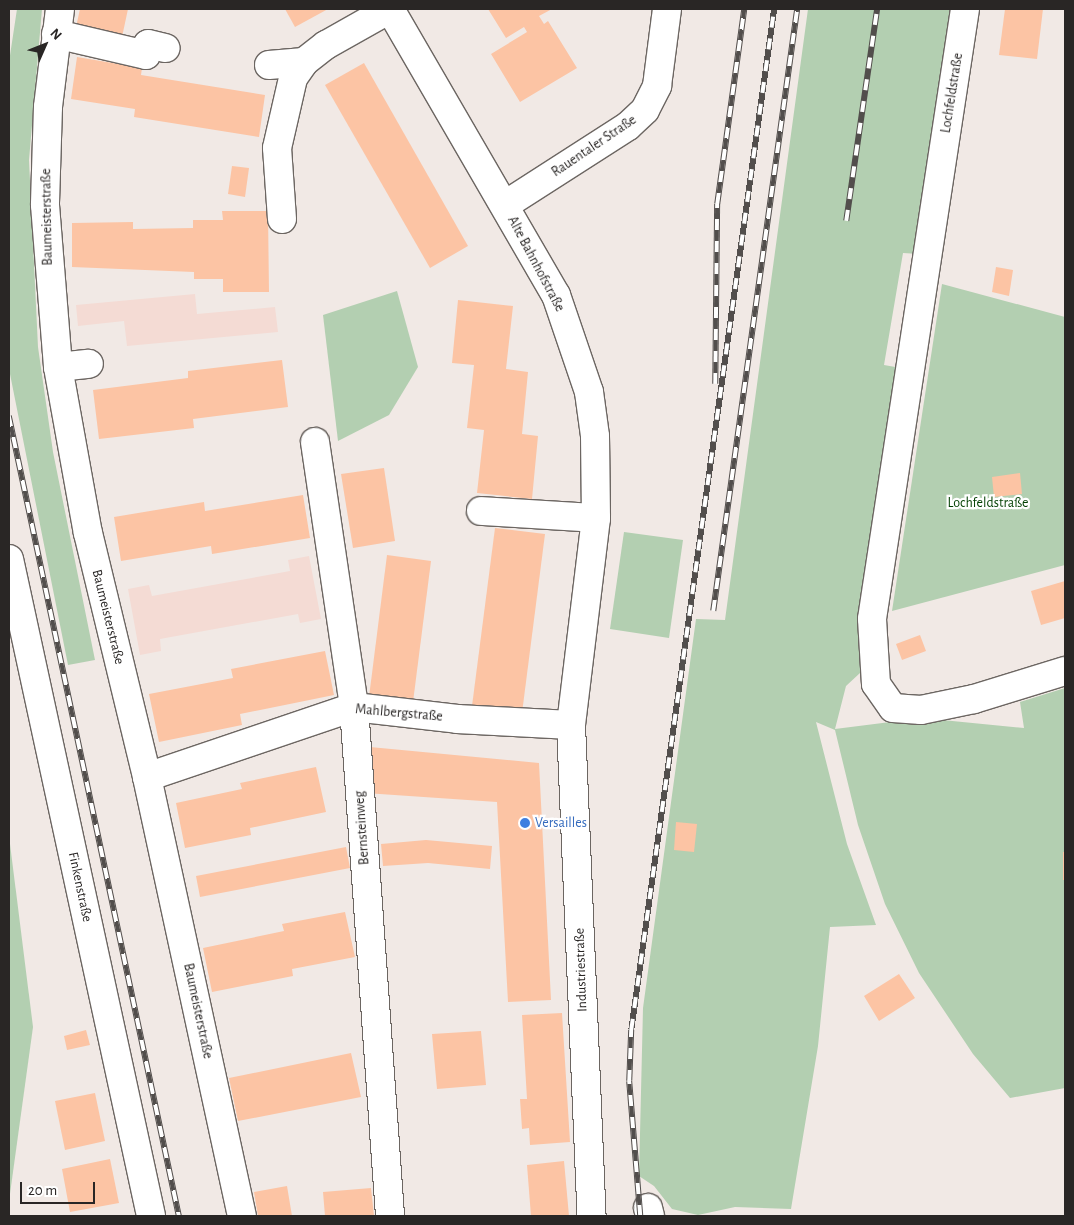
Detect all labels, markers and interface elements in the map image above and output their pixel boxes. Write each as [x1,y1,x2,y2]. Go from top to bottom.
north arrow [20,20,70,70]
text: N [47,26,64,43]
street label: Lochfeldstraße [937,52,967,134]
street label: Rauentaler Straße [548,111,640,181]
street label: Baumeisterstraße [38,168,56,266]
street label: Alte Bahnhofstraße [504,213,568,315]
park label: Lochfeldstraße [948,495,1028,511]
street label: Baumeisterstraße [88,568,128,666]
street label: Mahlbergstraße [355,701,443,725]
street label: Bernsteinweg [351,790,373,866]
place label: Versailles [535,815,587,831]
marker: Versailles [519,817,531,829]
street label: Finkenstraße [64,850,96,924]
street label: Industriestraße [571,928,591,1012]
street label: Baumeisterstraße [180,962,216,1060]
scale bar [22,1172,98,1204]
text: 20 m [28,1183,57,1198]

